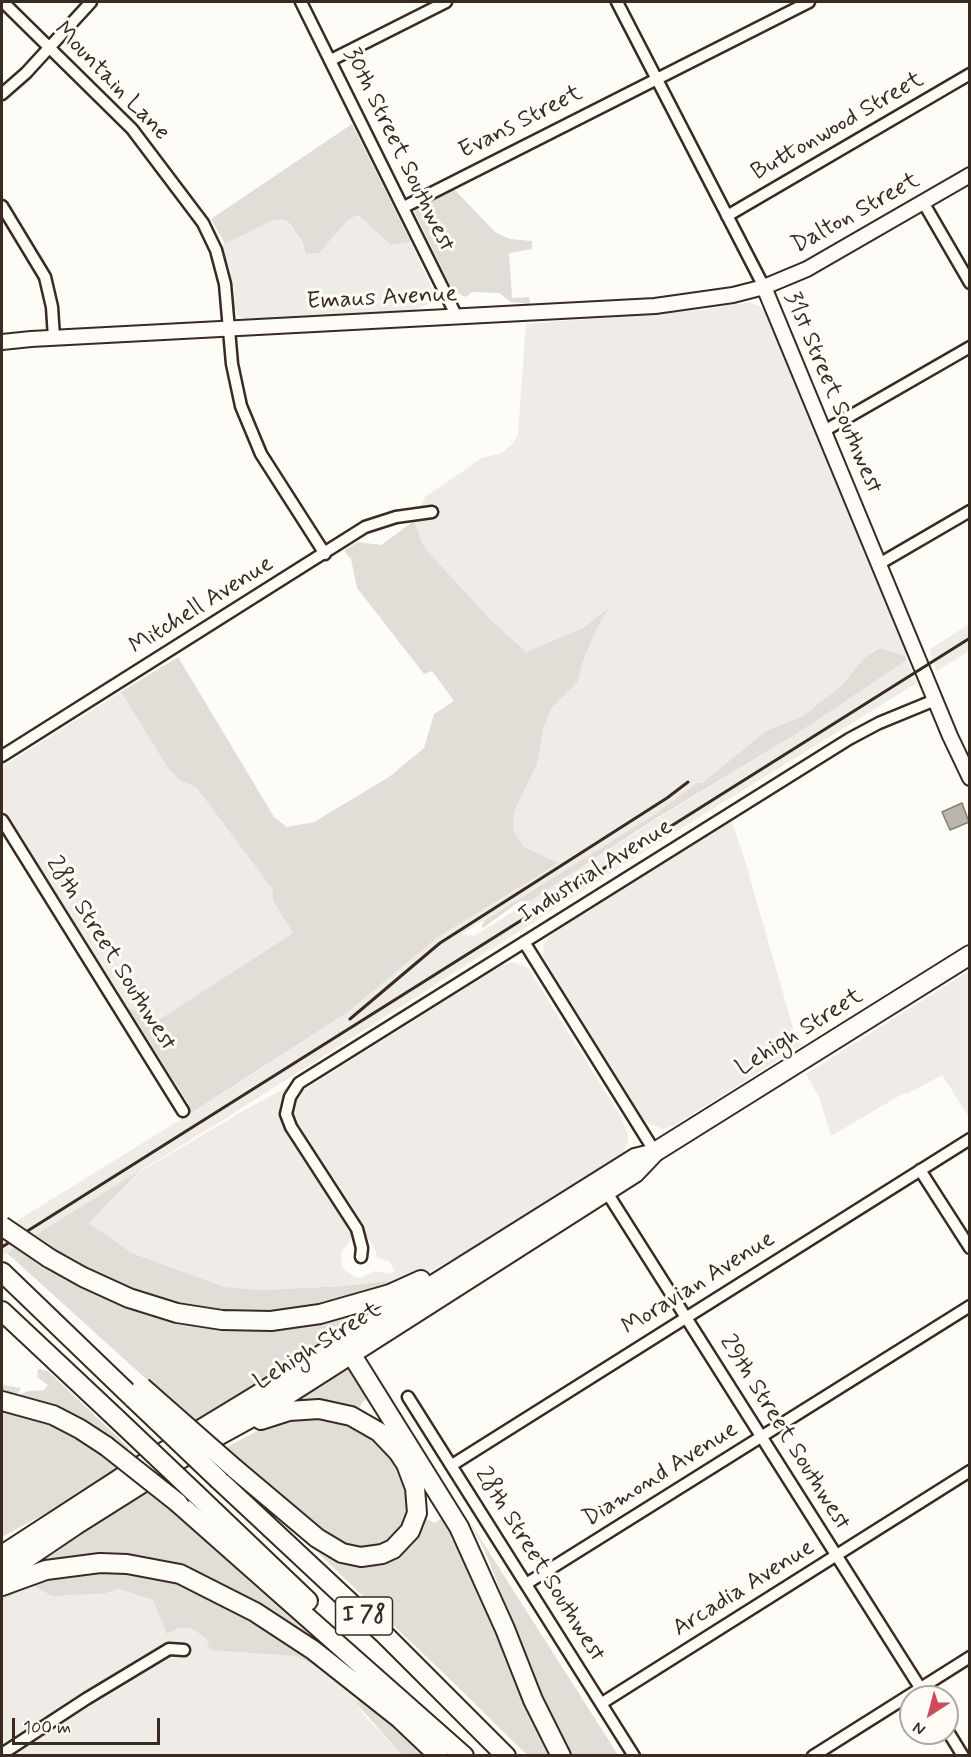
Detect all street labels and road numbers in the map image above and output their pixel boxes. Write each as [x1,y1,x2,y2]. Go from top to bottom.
street label: Mountain Lane [47,17,175,147]
street label: 30th Street Southwest [336,43,460,257]
street label: Buttonwood Street [747,66,929,188]
street label: Evans Street [454,80,588,166]
street label: Dalton Street [787,167,925,261]
street label: Emaus Avenue [306,281,458,317]
street label: 31st Street Southwest [776,288,888,498]
street label: Mitchell Avenue [125,550,279,662]
street label: Industrial Avenue [514,813,678,931]
street label: 28th Street Southwest [38,851,182,1057]
street label: Lehigh Street [731,983,869,1083]
street label: Moravian Avenue [617,1225,781,1343]
street label: Lehigh Street [249,1297,387,1397]
street label: 29th Street Southwest [712,1330,856,1536]
street label: Diamond Avenue [578,1416,744,1534]
street label: 28th Street Southwest [467,1462,611,1668]
street label: Arcadia Avenue [668,1534,820,1644]
road number: I 78 [336,1597,392,1635]

